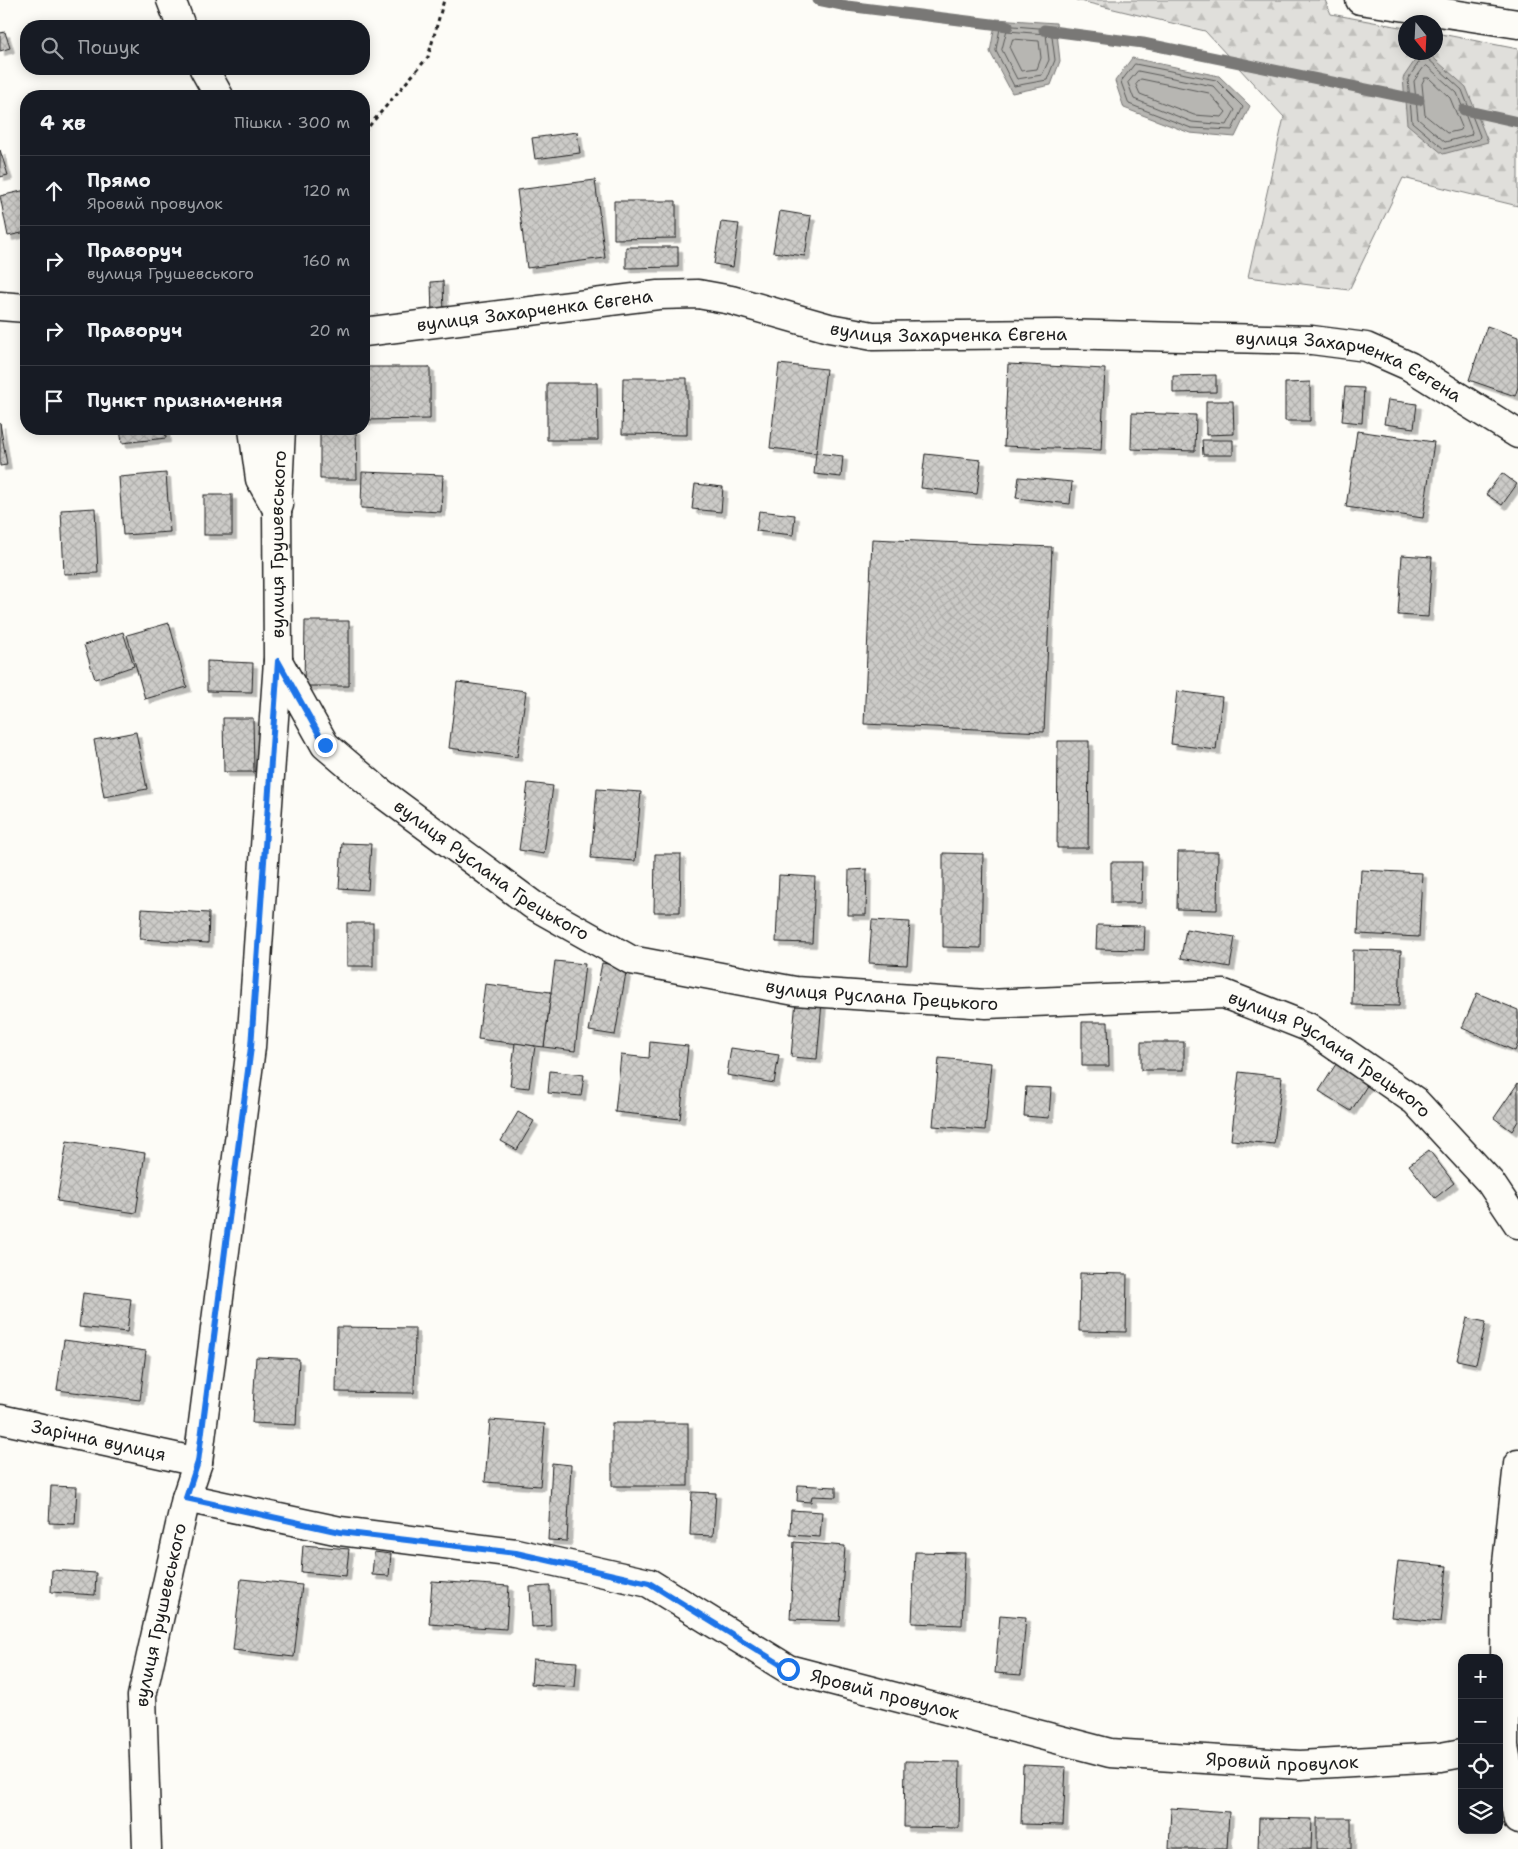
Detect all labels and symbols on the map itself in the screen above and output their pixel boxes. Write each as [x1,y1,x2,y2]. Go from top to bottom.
north arrow [1398,15,1443,60]
street label: вулиця Захарченка Євгена [415,284,654,337]
street label: вулиця Захарченка Євгена [828,316,1068,348]
street label: вулиця Захарченка Євгена [1235,326,1466,408]
street label: вулиця Грушевського [265,450,292,638]
route end [314,734,337,757]
street label: вулиця Руслана Грецького [389,794,594,946]
street label: вулиця Руслана Грецького [764,974,999,1016]
street label: вулиця Руслана Грецького [1225,985,1436,1123]
street label: Зарічна вулиця [29,1414,168,1467]
street label: вулиця Грушевського [130,1521,192,1707]
route start [777,1658,800,1681]
street label: Яровий провулок [808,1663,963,1725]
street label: Яровий провулок [1205,1747,1360,1777]

